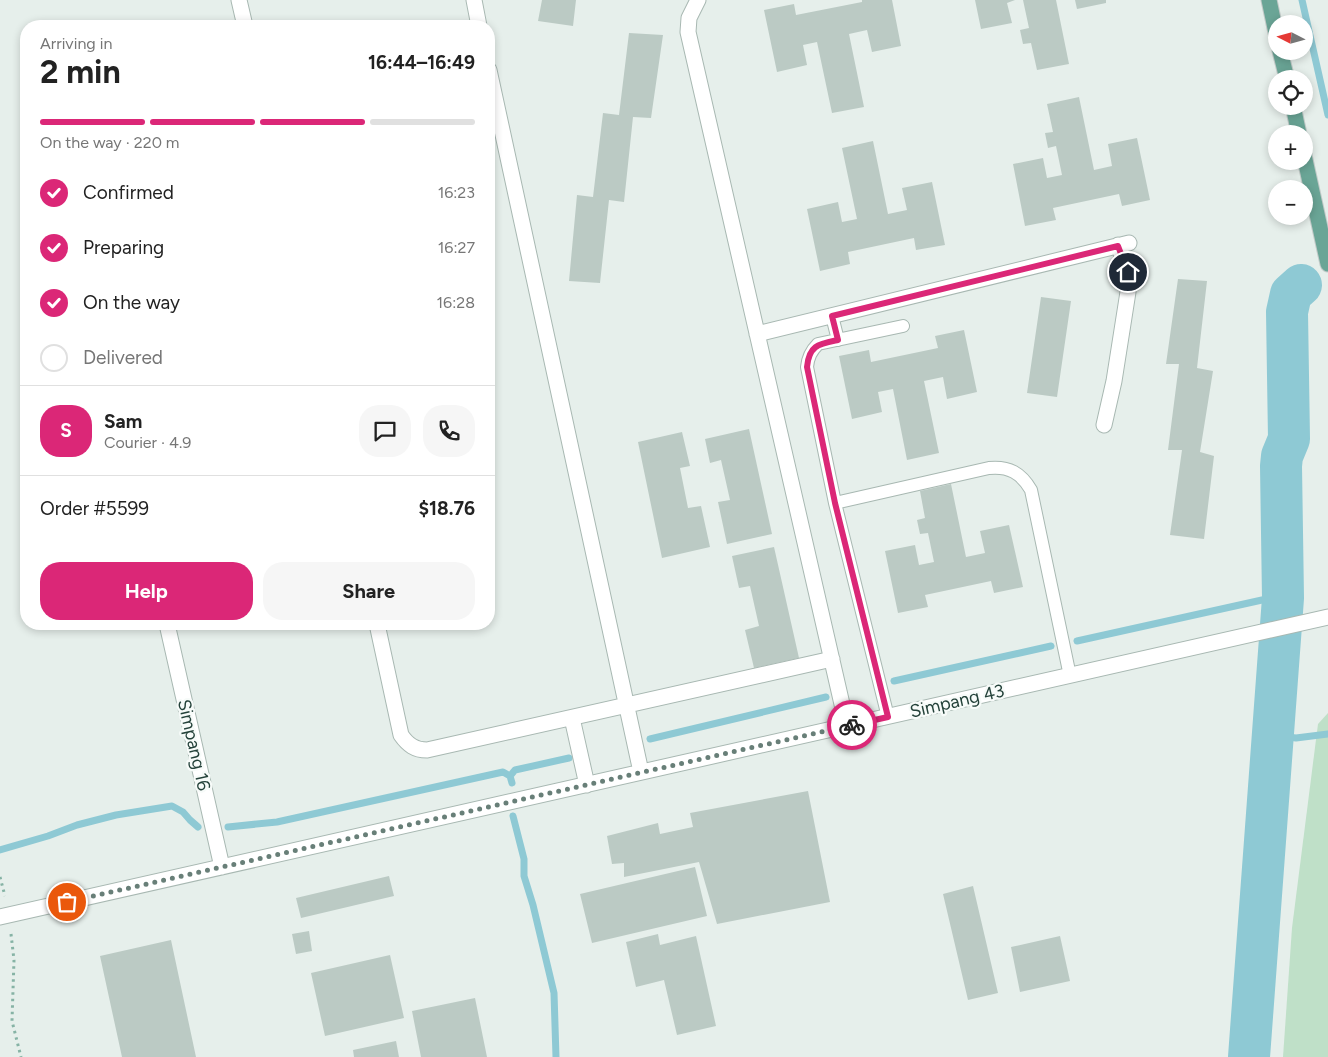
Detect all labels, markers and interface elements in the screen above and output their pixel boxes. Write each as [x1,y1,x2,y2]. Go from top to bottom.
north arrow [1268,15,1312,60]
map controls [1268,15,1313,225]
text: Arriving in [40,34,112,53]
text: 16:44–16:49 [368,51,475,74]
text: 2 min [40,53,121,91]
button: locate [1268,70,1313,115]
button: + [1268,125,1313,170]
text: On the way · 220 m [40,133,179,152]
icon: check [40,179,68,207]
button: − [1268,180,1313,225]
text: Confirmed [83,181,174,204]
text: 16:23 [438,183,475,202]
icon: check [40,234,68,262]
text: Preparing [83,236,164,259]
text: 16:27 [438,238,475,257]
pin [1107,251,1149,293]
icon: home [1114,258,1142,286]
icon: check [40,289,68,317]
text: On the way [83,291,180,314]
text: 16:28 [437,293,475,312]
text: Delivered [83,346,163,369]
button: chat [359,405,411,457]
button: phone [423,405,475,457]
text: Sam [104,410,142,433]
text: S [60,419,72,442]
text: Courier · 4.9 [104,433,191,452]
text: Order #5599 [40,497,149,520]
text: $18.76 [419,497,475,520]
button: Help [40,562,253,620]
button: Share [263,562,475,620]
street label: Simpang 43 [908,679,1006,723]
street label: Simpang 16 [173,697,215,793]
courier [827,700,877,750]
icon: bike [838,711,866,739]
pin [46,881,88,923]
icon: bag [53,888,81,916]

